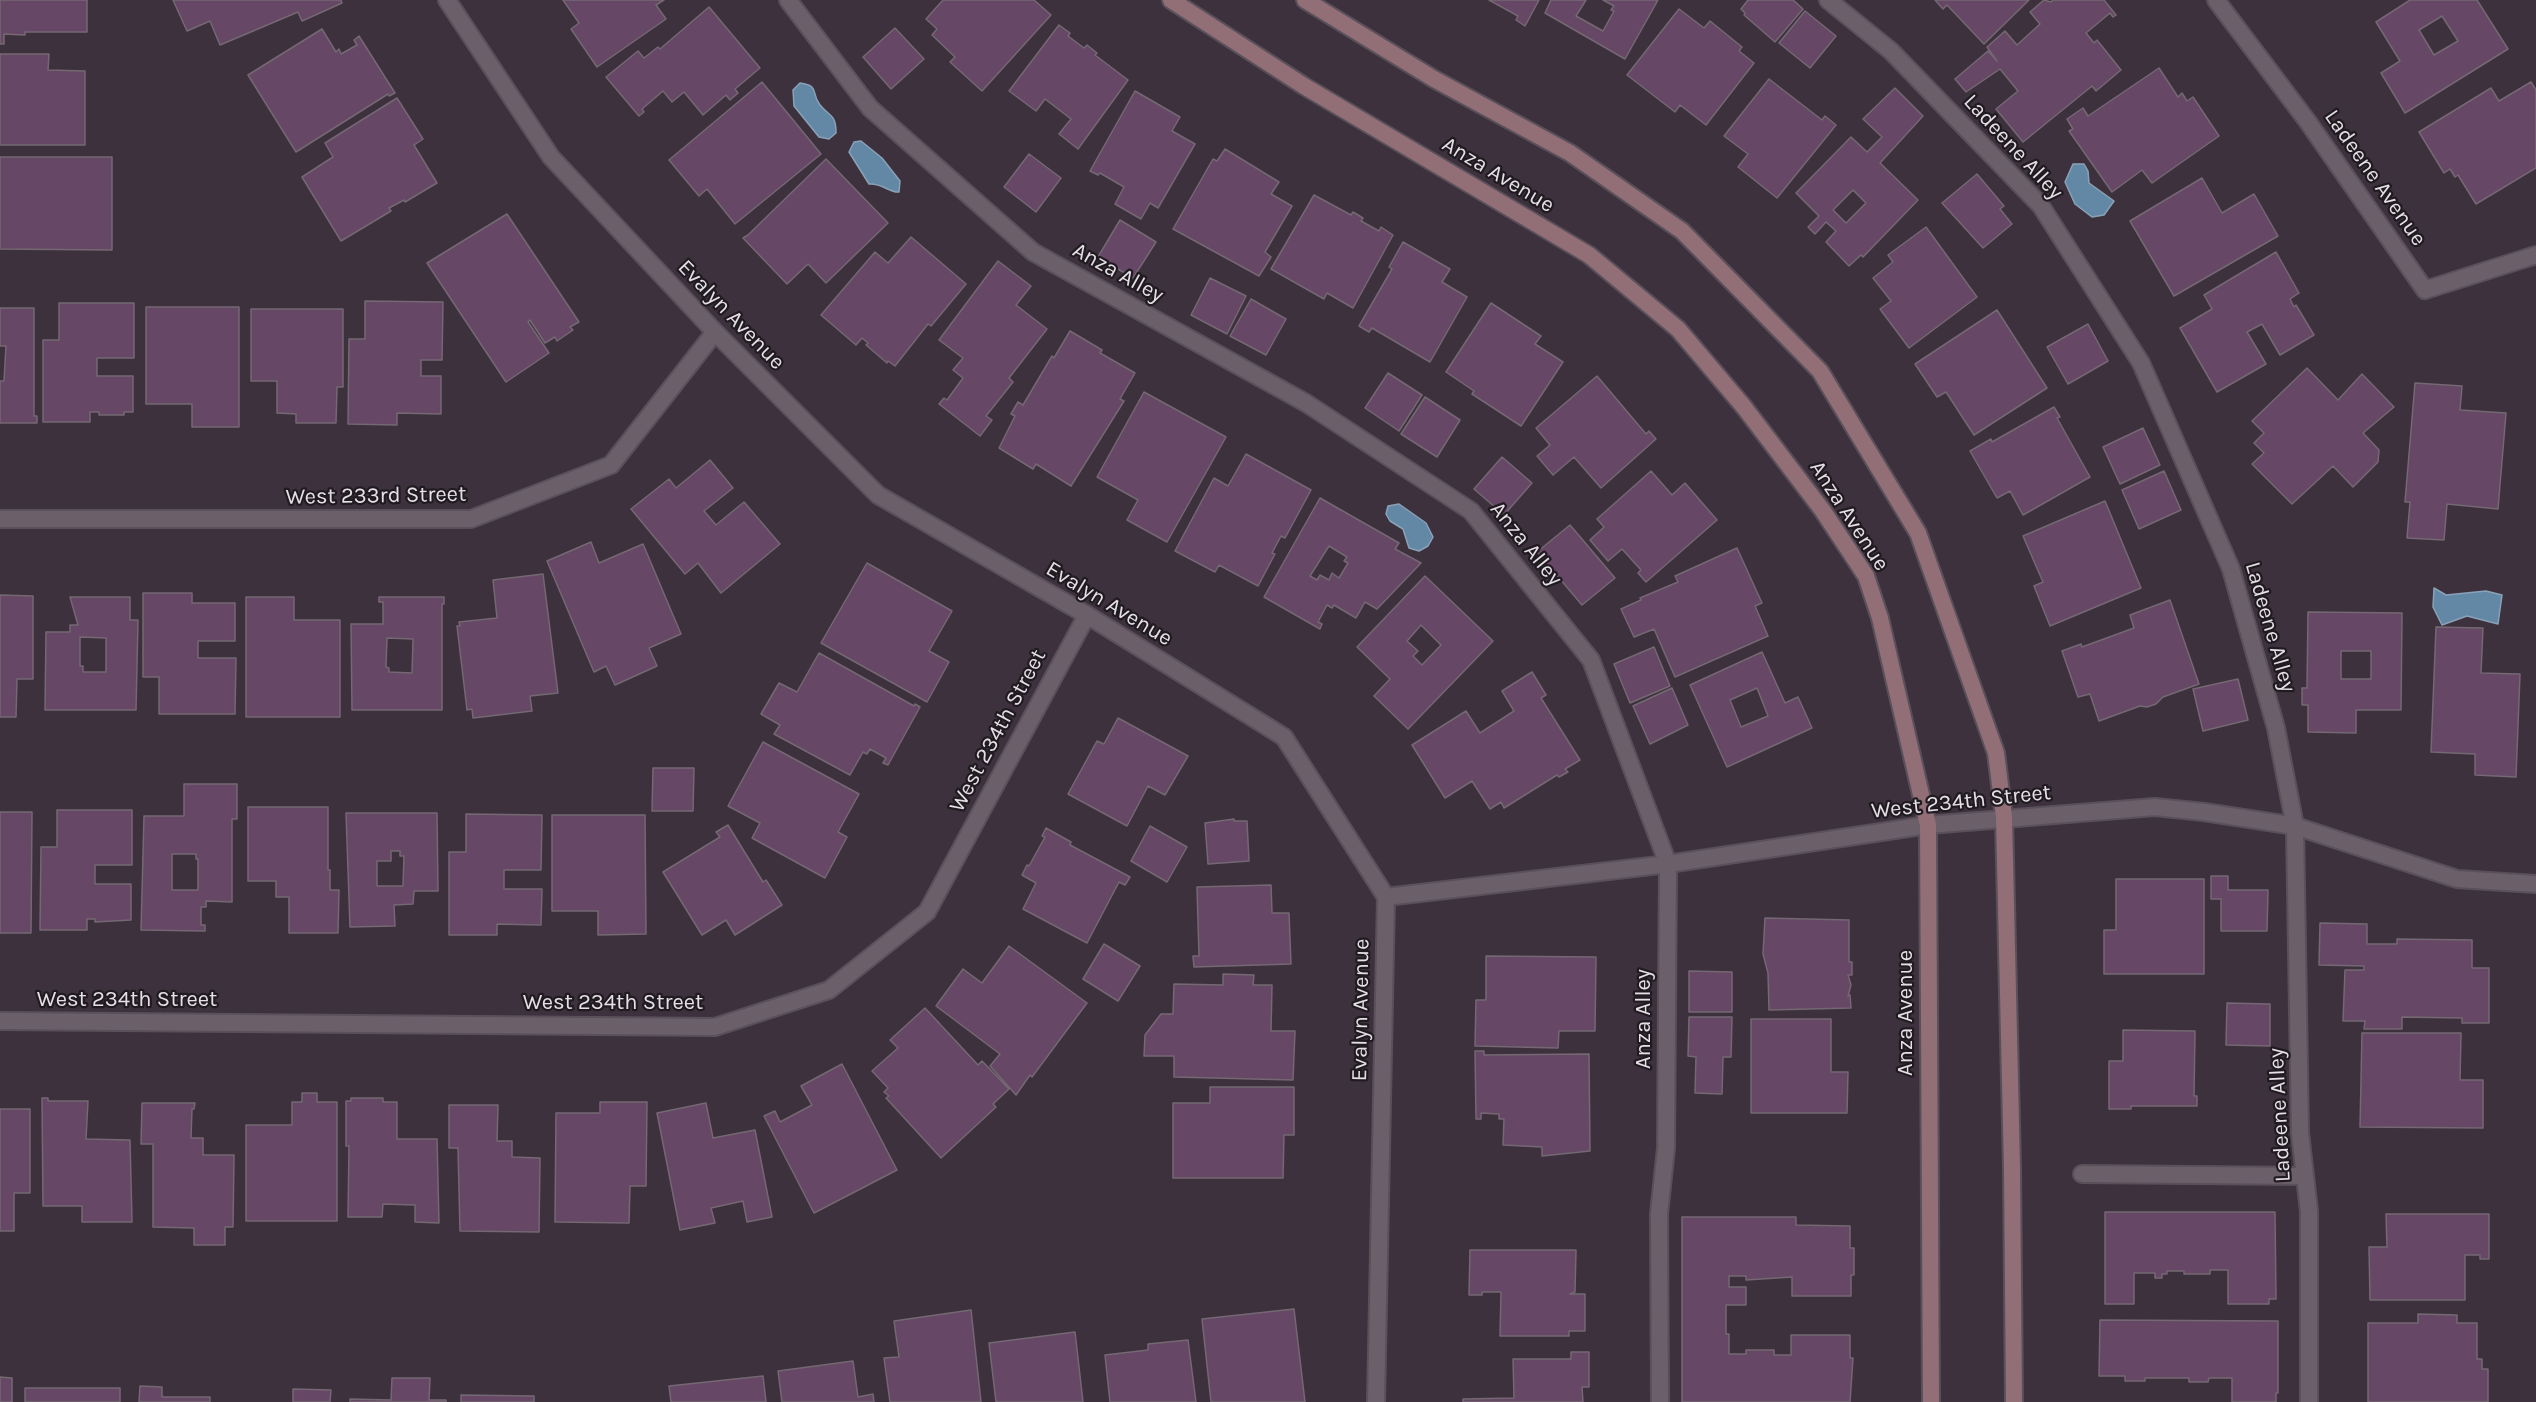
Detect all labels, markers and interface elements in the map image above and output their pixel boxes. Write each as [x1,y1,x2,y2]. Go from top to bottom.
street label: Ladeene Alley [1958,89,2068,205]
street label: Ladeene Avenue [2318,105,2432,251]
street label: Anza Avenue [1437,131,1559,219]
street label: Anza Alley [1068,237,1168,309]
street label: Evalyn Avenue [672,254,790,376]
street label: Anza Avenue [1804,456,1894,576]
street label: West 233rd Street [285,481,467,511]
street label: Anza Alley [1484,497,1568,591]
street label: Evalyn Avenue [1041,556,1177,652]
street label: Ladeene Alley [2239,559,2301,695]
street label: West 234th Street [944,645,1052,817]
street label: West 234th Street [1870,779,2052,825]
street label: Evalyn Avenue [1347,938,1375,1082]
street label: Anza Avenue [1893,950,1919,1076]
street label: Anza Alley [1631,969,1657,1069]
street label: West 234th Street [37,987,217,1013]
street label: West 234th Street [523,990,703,1016]
street label: Ladeene Alley [2263,1047,2297,1183]

